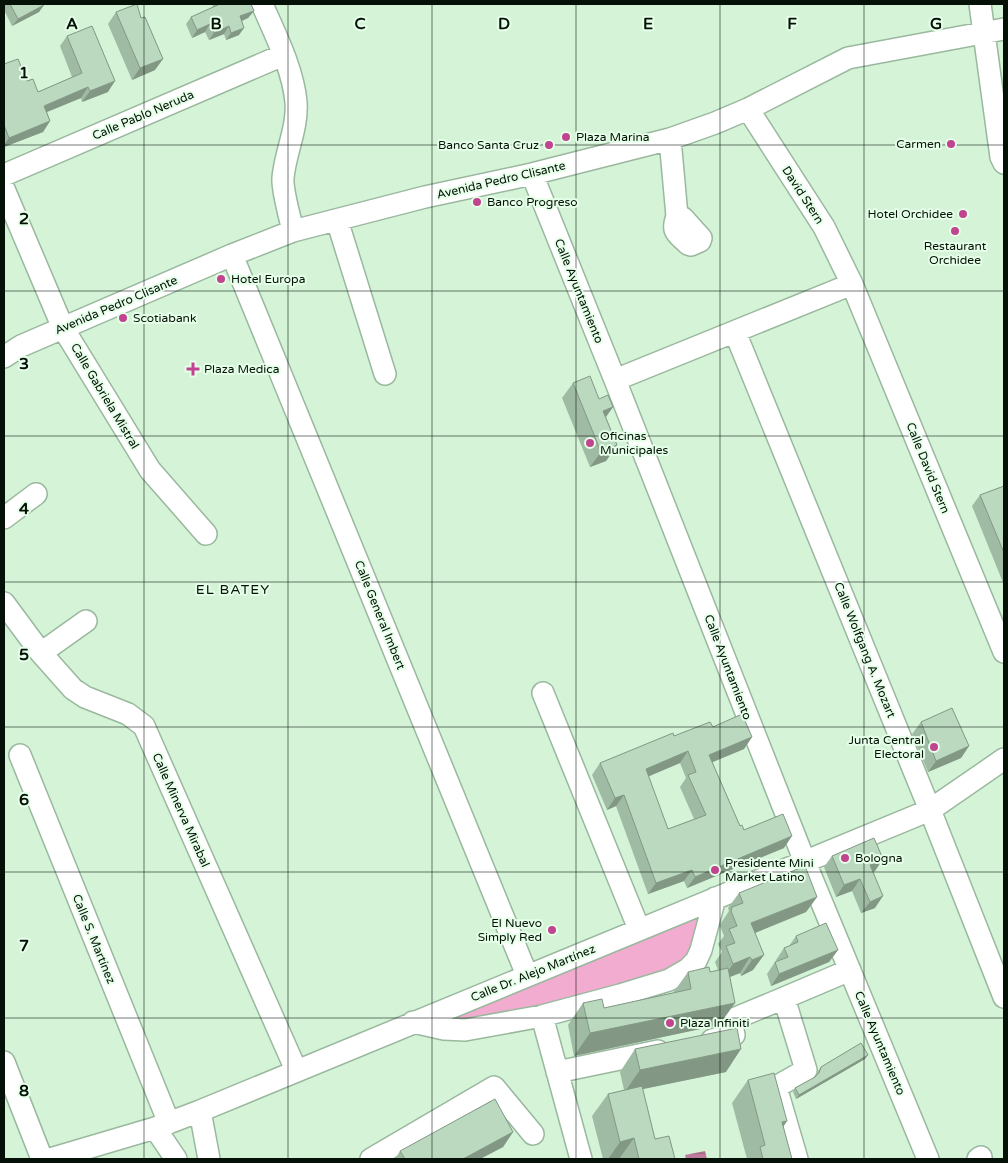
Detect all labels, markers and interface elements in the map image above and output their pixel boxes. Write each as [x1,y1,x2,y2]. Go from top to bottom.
text: A [66,14,78,34]
text: B [210,14,222,34]
text: C [354,14,366,34]
text: D [498,14,510,34]
text: E [643,14,653,34]
text: F [787,14,797,34]
text: G [930,14,942,34]
text: 1 [19,63,29,83]
street label: Calle Pablo Neruda [90,87,196,143]
place label: Plaza Marina [576,130,650,144]
marker: Plaza Marina [560,131,572,143]
place label: Carmen [896,137,941,151]
place label: Banco Santa Cruz [438,138,539,152]
marker: Carmen [945,138,957,150]
marker: Banco Santa Cruz [543,139,555,151]
street label: Avenida Pedro Clisante [435,158,567,202]
street label: David Stern [779,164,827,226]
place label: Banco Progreso [487,195,578,209]
marker: Banco Progreso [471,196,483,208]
place label: Hotel Orchidee [868,207,953,221]
marker: Hotel Orchidee [957,208,969,220]
text: 2 [19,209,29,229]
marker: Restaurant Orchidee [949,225,961,237]
street label: Calle Ayuntamiento [552,237,606,345]
place label: Restaurant Orchidee [924,239,987,267]
place label: Hotel Europa [231,272,305,286]
street label: Avenida Pedro Clisante [53,273,180,337]
marker: Hotel Europa [215,273,227,285]
place label: Scotiabank [133,311,197,325]
marker: Scotiabank [117,312,129,324]
street label: Calle Gabriela Mistral [68,341,142,451]
text: 3 [19,354,29,374]
marker: Plaza Medica [186,362,200,376]
place label: Plaza Medica [204,362,279,376]
street label: Calle David Stern [903,420,953,516]
place label: Oficinas Municipales [600,429,669,457]
marker: Oficinas Municipales [584,437,596,449]
text: 4 [19,499,29,519]
street label: Calle General Imbert [352,558,408,672]
street label: Calle Wolfgang A. Mozart [831,580,899,720]
district label: EL BATEY [196,581,270,598]
street label: Calle Ayuntamiento [701,612,755,722]
text: 5 [19,645,29,665]
place label: Junta Central Electoral [848,733,924,761]
marker: Junta Central Electoral [928,741,940,753]
street label: Calle Minerva Mirabal [150,751,212,869]
text: 6 [19,790,29,810]
place label: Bologna [855,851,902,865]
marker: Bologna [839,852,851,864]
place label: Presidente Mini Market Latino [725,856,814,884]
marker: Presidente Mini Market Latino [709,864,721,876]
street label: Calle S. Martínez [70,892,118,986]
place label: El Nuevo Simply Red [478,916,542,944]
marker: El Nuevo Simply Red [546,924,558,936]
text: 7 [19,936,29,956]
street label: Calle Dr. Alejo Martínez [469,942,597,1004]
street label: Calle Ayuntamiento [852,989,908,1097]
place label: Plaza Infiniti [680,1016,750,1030]
marker: Plaza Infiniti [664,1017,676,1029]
text: 8 [19,1081,29,1101]

